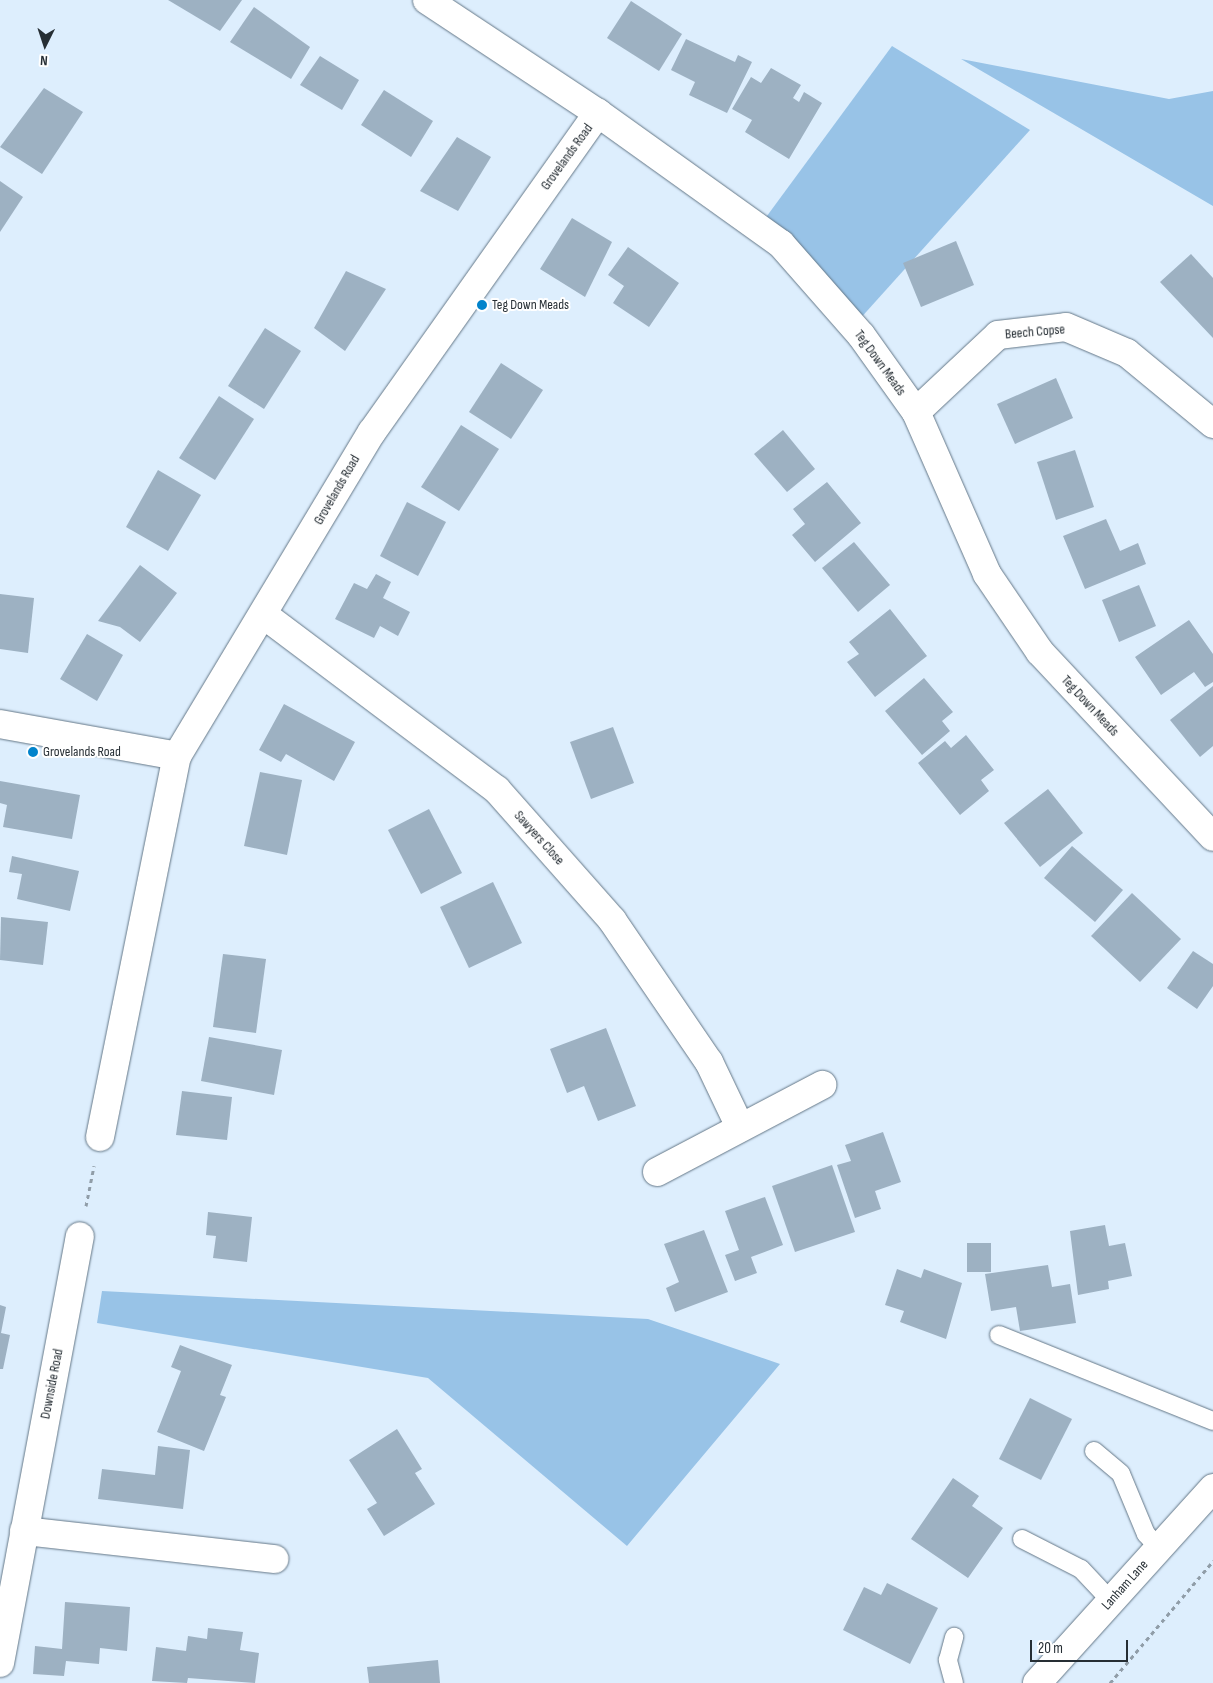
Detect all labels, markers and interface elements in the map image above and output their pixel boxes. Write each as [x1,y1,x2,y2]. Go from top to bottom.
north arrow [20,20,70,70]
text: N [40,52,48,69]
street label: Grovelands Road [537,121,597,193]
place label: Teg Down Meads [492,297,569,313]
marker: Teg Down Meads [476,299,488,311]
street label: Beech Copse [1004,321,1066,343]
street label: Teg Down Meads [851,327,909,399]
street label: Grovelands Road [310,452,364,528]
street label: Teg Down Meads [1058,672,1122,740]
place label: Grovelands Road [43,744,121,760]
marker: Grovelands Road [27,746,39,758]
street label: Sawyers Close [510,807,568,869]
street label: Downside Road [37,1347,67,1421]
street label: Lanham Lane [1098,1557,1152,1613]
scale bar [1033,1630,1130,1662]
text: 20 m [1038,1639,1063,1658]

